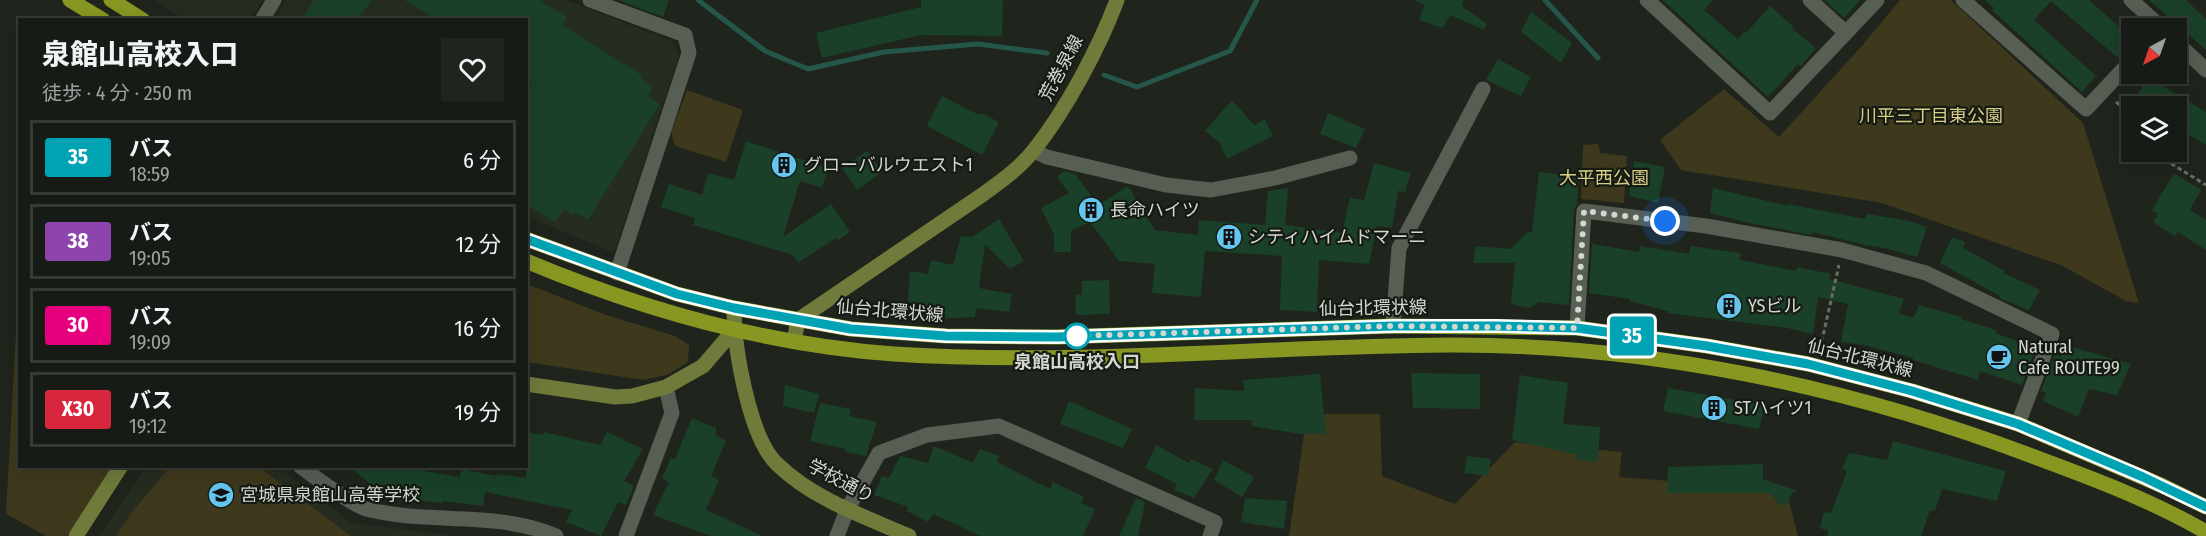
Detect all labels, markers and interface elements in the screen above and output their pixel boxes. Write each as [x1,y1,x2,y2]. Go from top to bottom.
north arrow [2121,18,2187,84]
map controls [2121,18,2187,162]
street label: 荒巻泉線 [1034,31,1088,105]
text: 泉館山高校入口 [42,38,238,71]
button: heart [441,38,504,101]
text: 徒歩 · 4 分 · 250 m [42,81,192,105]
button: layers [2121,96,2187,162]
park label: 川平三丁目東公園 [1859,105,2003,127]
text: バス [129,135,173,162]
text: 35 [68,144,88,170]
text: 6 分 [463,147,501,174]
building icon: グローバルウエスト1 [769,150,799,180]
place label: グローバルウエスト1 [804,154,973,176]
text: 18:59 [129,162,170,186]
park label: 大平西公園 [1559,167,1649,189]
building icon: 長命ハイツ [1076,195,1106,225]
place label: 長命ハイツ [1110,199,1200,221]
your location [1650,206,1680,236]
text: バス [129,219,173,246]
building icon: シティハイムドマーニ [1214,222,1244,252]
place label: シティハイムドマーニ [1248,226,1426,248]
text: 38 [67,228,89,254]
text: 12 分 [456,231,501,258]
text: 19:05 [129,246,170,270]
building icon: YSビル [1714,291,1744,321]
street label: 仙台北環状線 [835,295,945,327]
place label: YSビル [1748,295,1802,317]
street label: 仙台北環状線 [1319,296,1427,320]
text: バス [129,303,173,330]
text: 30 [67,312,89,338]
text: 16 分 [454,315,501,342]
line badge: 35 [1605,316,1659,356]
marker: 泉館山高校入口 [1064,323,1090,349]
text: 35 [1622,323,1642,349]
text: 19:09 [129,330,171,354]
street label: 仙台北環状線 [1805,334,1915,382]
place label: Natural Cafe ROUTE99 [2018,336,2120,379]
cafe icon: Natural Cafe ROUTE99 [1984,342,2014,372]
place label: 泉館山高校入口 [1014,351,1140,373]
text: バス [129,387,173,414]
building icon: STハイツ1 [1699,393,1729,423]
text: X30 [62,396,94,422]
place label: STハイツ1 [1734,397,1812,419]
text: 19 分 [455,399,501,426]
text: 19:12 [129,414,167,438]
street label: 学校通り [804,454,878,508]
school or university icon: 宮城県泉館山高等学校 [206,480,236,510]
place label: 宮城県泉館山高等学校 [240,484,420,506]

